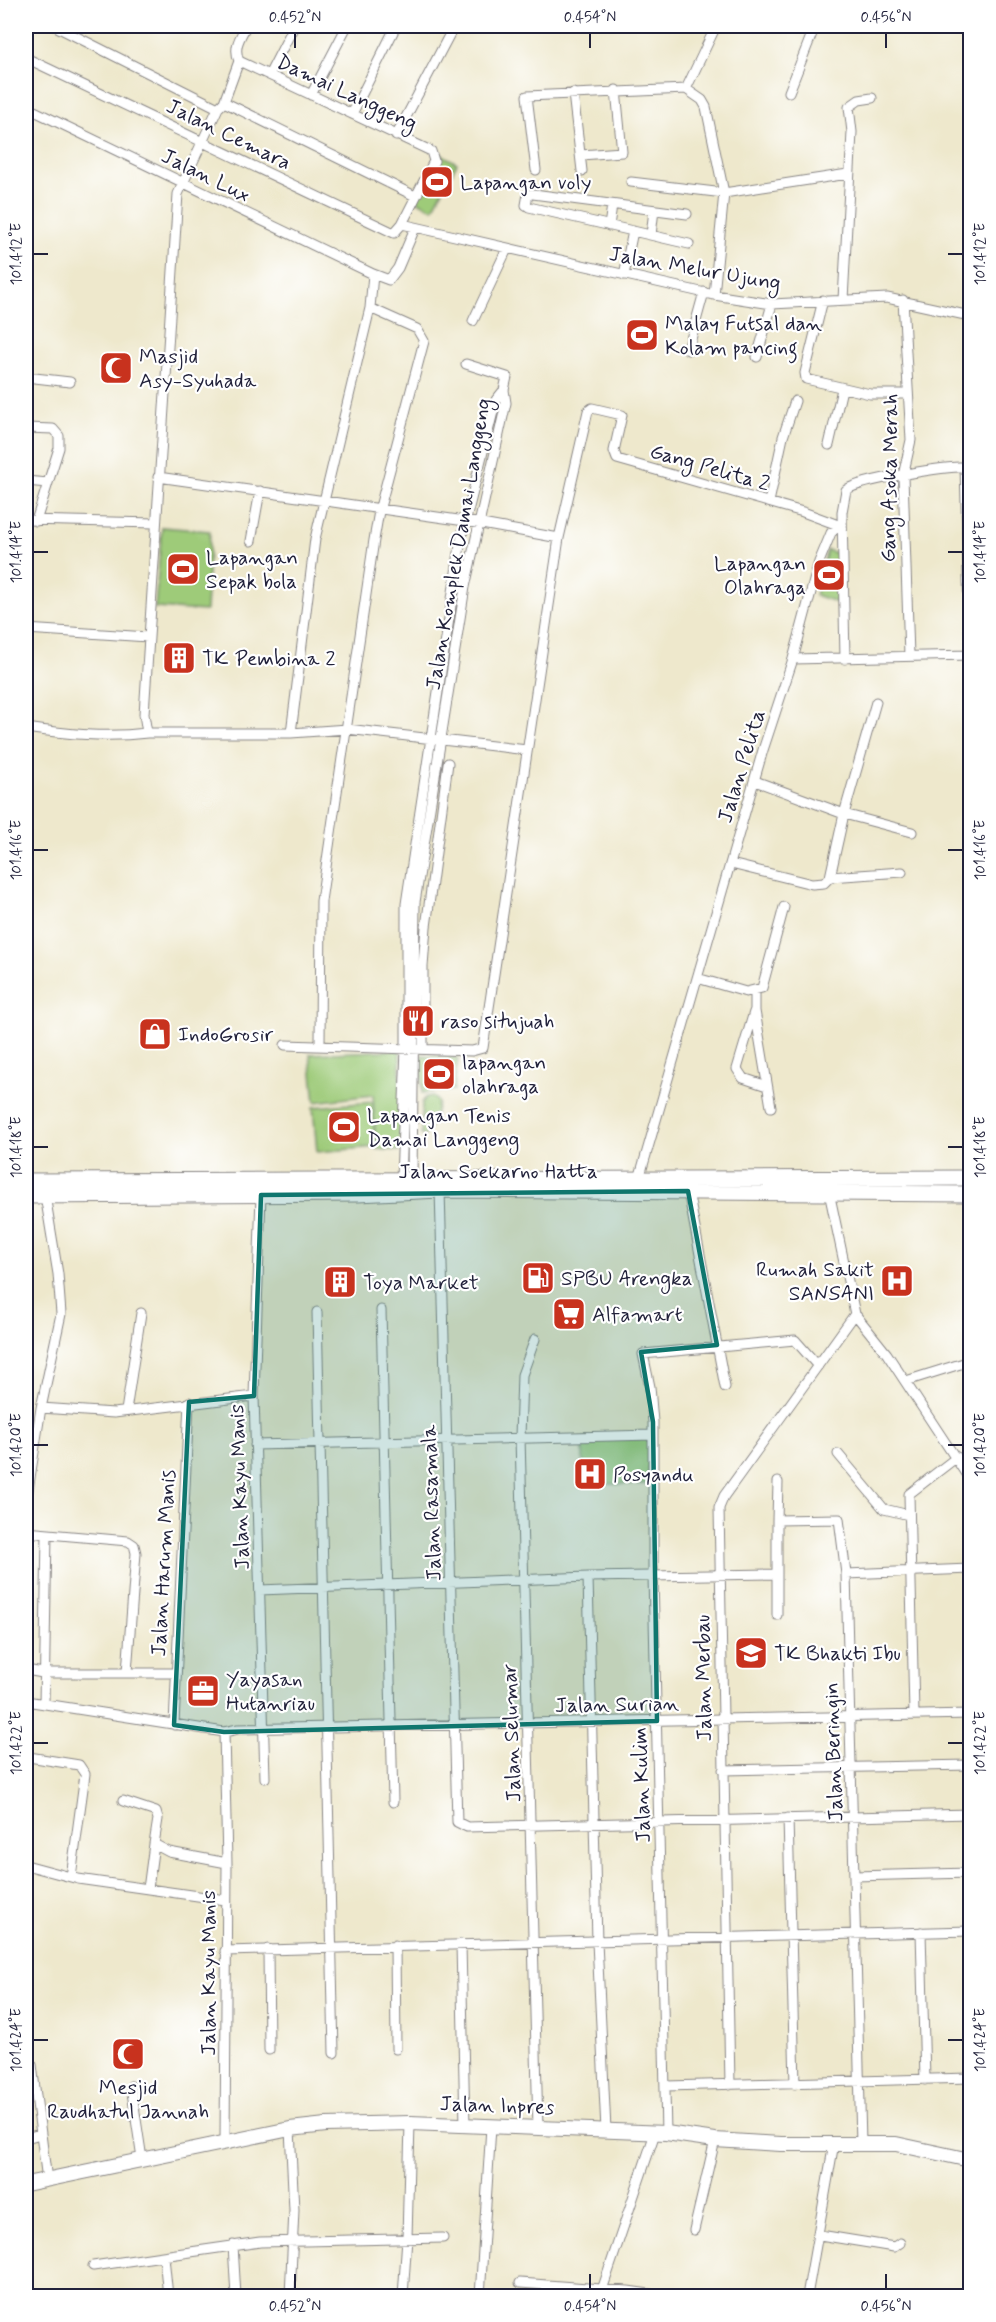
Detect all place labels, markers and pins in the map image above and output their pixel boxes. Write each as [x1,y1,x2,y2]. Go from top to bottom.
sports icon: Lapangan voly [419,164,455,200]
place label: Lapangan voly [460,169,591,197]
place label: Malay Futsal dan Kolam pancing [665,310,823,364]
sports icon: Malay Futsal dan Kolam pancing [624,317,660,353]
place label: Masjid Asy-Syuhada [139,343,257,395]
mosque icon: Masjid Asy-Syuhada [98,350,134,386]
place label: Lapangan Sepak bola [206,544,298,596]
place label: Lapangan Olahraga [714,550,806,602]
sports icon: Lapangan Sepak bola [165,551,201,587]
sports icon: Lapangan Olahraga [811,557,847,593]
building icon: TK Pembina 2 [161,640,197,676]
place label: TK Pembina 2 [202,645,336,673]
restaurant icon: raso situjuah [400,1003,436,1039]
place label: raso situjuah [441,1008,555,1036]
shop icon: IndoGrosir [137,1016,173,1052]
place label: IndoGrosir [178,1021,274,1049]
place label: lapangan olahraga [462,1049,546,1101]
sports icon: lapangan olahraga [421,1056,457,1092]
place label: Lapangan Tenis Damai Langgeng [367,1102,519,1155]
sports icon: Lapangan Tenis Damai Langgeng [326,1109,362,1145]
place label: Rumah Sakit SANSANI [756,1256,874,1308]
fuel station icon: SPBU Arengka [520,1260,556,1296]
hospital icon: Rumah Sakit SANSANI [879,1263,915,1299]
building icon: Toya Market [322,1264,358,1300]
place label: SPBU Arengka [561,1265,693,1294]
place label: Toya Market [363,1269,479,1297]
supermarket icon: Alfamart [551,1296,587,1332]
place label: Alfamart [592,1301,683,1329]
hospital icon: Posyandu [572,1456,608,1492]
place label: Posyandu [613,1461,694,1489]
school or university icon: TK Bhakti Ibu [733,1635,769,1671]
place label: TK Bhakti Ibu [774,1640,901,1668]
place label: Yayasan Hutanriau [226,1666,315,1718]
office icon: Yayasan Hutanriau [185,1673,221,1709]
mosque icon: Mesjid Raudhatul Jannah [110,2036,146,2072]
place label: Mesjid Raudhatul Jannah [47,2074,209,2126]

